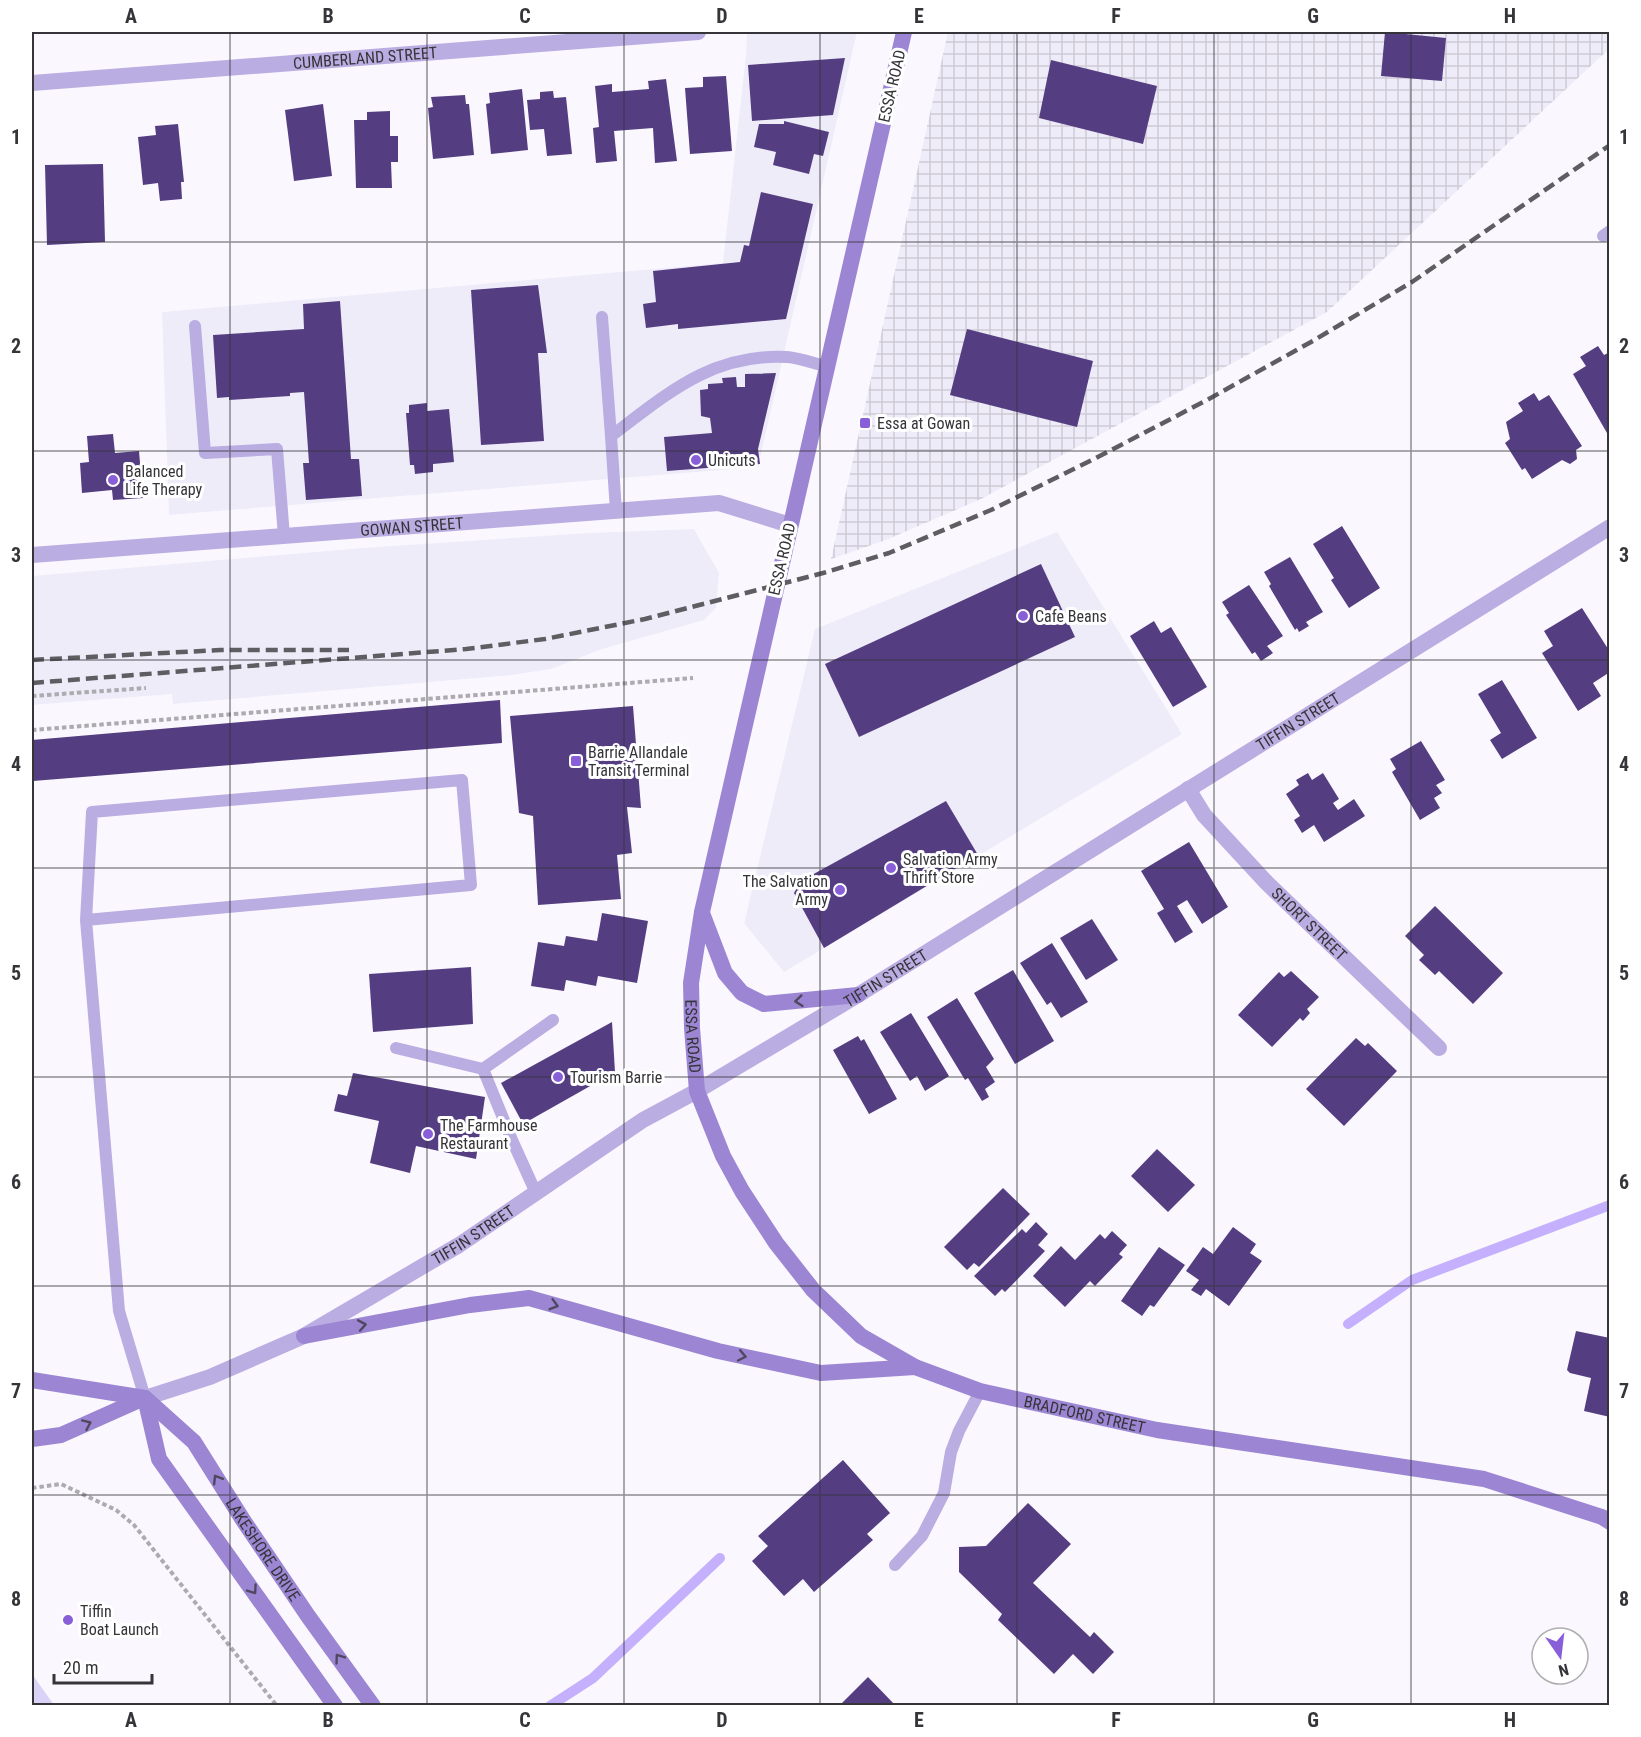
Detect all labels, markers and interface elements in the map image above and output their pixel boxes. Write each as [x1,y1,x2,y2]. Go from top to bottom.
text: A [125,4,137,28]
text: B [322,4,334,28]
text: C [519,4,531,28]
text: D [716,4,728,28]
text: E [914,4,924,28]
text: F [1111,4,1121,28]
text: G [1307,4,1319,28]
text: H [1504,4,1516,28]
street label: CUMBERLAND STREET [292,43,438,72]
street label: ESSA ROAD [874,48,910,124]
text: 1 [11,125,21,149]
text: 1 [1619,125,1629,149]
text: 2 [11,334,21,358]
text: 2 [1619,334,1629,358]
place label: Essa at Gowan [877,414,970,433]
marker: Essa at Gowan [858,416,872,430]
place label: Unicuts [708,451,756,470]
marker: Unicuts [689,453,703,467]
place label: Balanced Life Therapy [125,462,203,499]
marker: Balanced Life Therapy [106,473,120,487]
street label: GOWAN STREET [360,513,464,540]
street label: ESSA ROAD [764,521,800,597]
text: 3 [11,543,21,567]
text: 3 [1619,543,1629,567]
place label: Cafe Beans [1035,607,1107,626]
marker: Cafe Beans [1016,609,1030,623]
street label: TIFFIN STREET [1253,688,1343,754]
place label: Barrie Allandale Transit Terminal [588,743,690,780]
text: 4 [11,752,21,776]
text: 4 [1619,752,1629,776]
marker: Barrie Allandale Transit Terminal [569,754,583,768]
place label: Salvation Army Thrift Store [903,850,998,887]
marker: Salvation Army Thrift Store [884,861,898,875]
place label: The Salvation Army [743,872,828,909]
marker: The Salvation Army [833,883,847,897]
street label: SHORT STREET [1268,883,1351,964]
street label: TIFFIN STREET [840,945,931,1011]
text: 5 [11,961,21,985]
text: 5 [1619,961,1629,985]
one-way arrow [795,994,804,1007]
street label: ESSA ROAD [682,999,705,1074]
place label: Tourism Barrie [570,1068,662,1087]
marker: Tourism Barrie [551,1070,565,1084]
place label: The Farmhouse Restaurant [440,1116,538,1153]
marker: The Farmhouse Restaurant [421,1127,435,1141]
text: 6 [11,1170,21,1194]
text: 6 [1619,1170,1629,1194]
street label: TIFFIN STREET [428,1201,518,1268]
one-way arrow [549,1298,559,1311]
one-way arrow [357,1319,367,1332]
one-way arrow [737,1349,747,1362]
text: 7 [11,1379,21,1403]
text: 7 [1619,1379,1629,1403]
street label: BRADFORD STREET [1022,1391,1147,1437]
one-way arrow [81,1419,92,1431]
one-way arrow [214,1475,225,1486]
street label: LAKESHORE DRIVE [222,1494,305,1605]
one-way arrow [246,1583,257,1594]
text: 8 [11,1587,21,1611]
text: 8 [1619,1587,1629,1611]
place label: Tiffin Boat Launch [80,1602,159,1639]
marker: Tiffin Boat Launch [61,1613,75,1627]
north arrow [1530,1626,1590,1686]
scale bar [54,1647,152,1685]
one-way arrow [335,1654,346,1665]
text: 20 m [63,1657,98,1678]
text: N [1556,1660,1571,1680]
text: A [125,1708,137,1732]
text: B [322,1708,334,1732]
text: C [519,1708,531,1732]
text: D [716,1708,728,1732]
text: E [914,1708,924,1732]
text: F [1111,1708,1121,1732]
text: G [1307,1708,1319,1732]
text: H [1504,1708,1516,1732]

